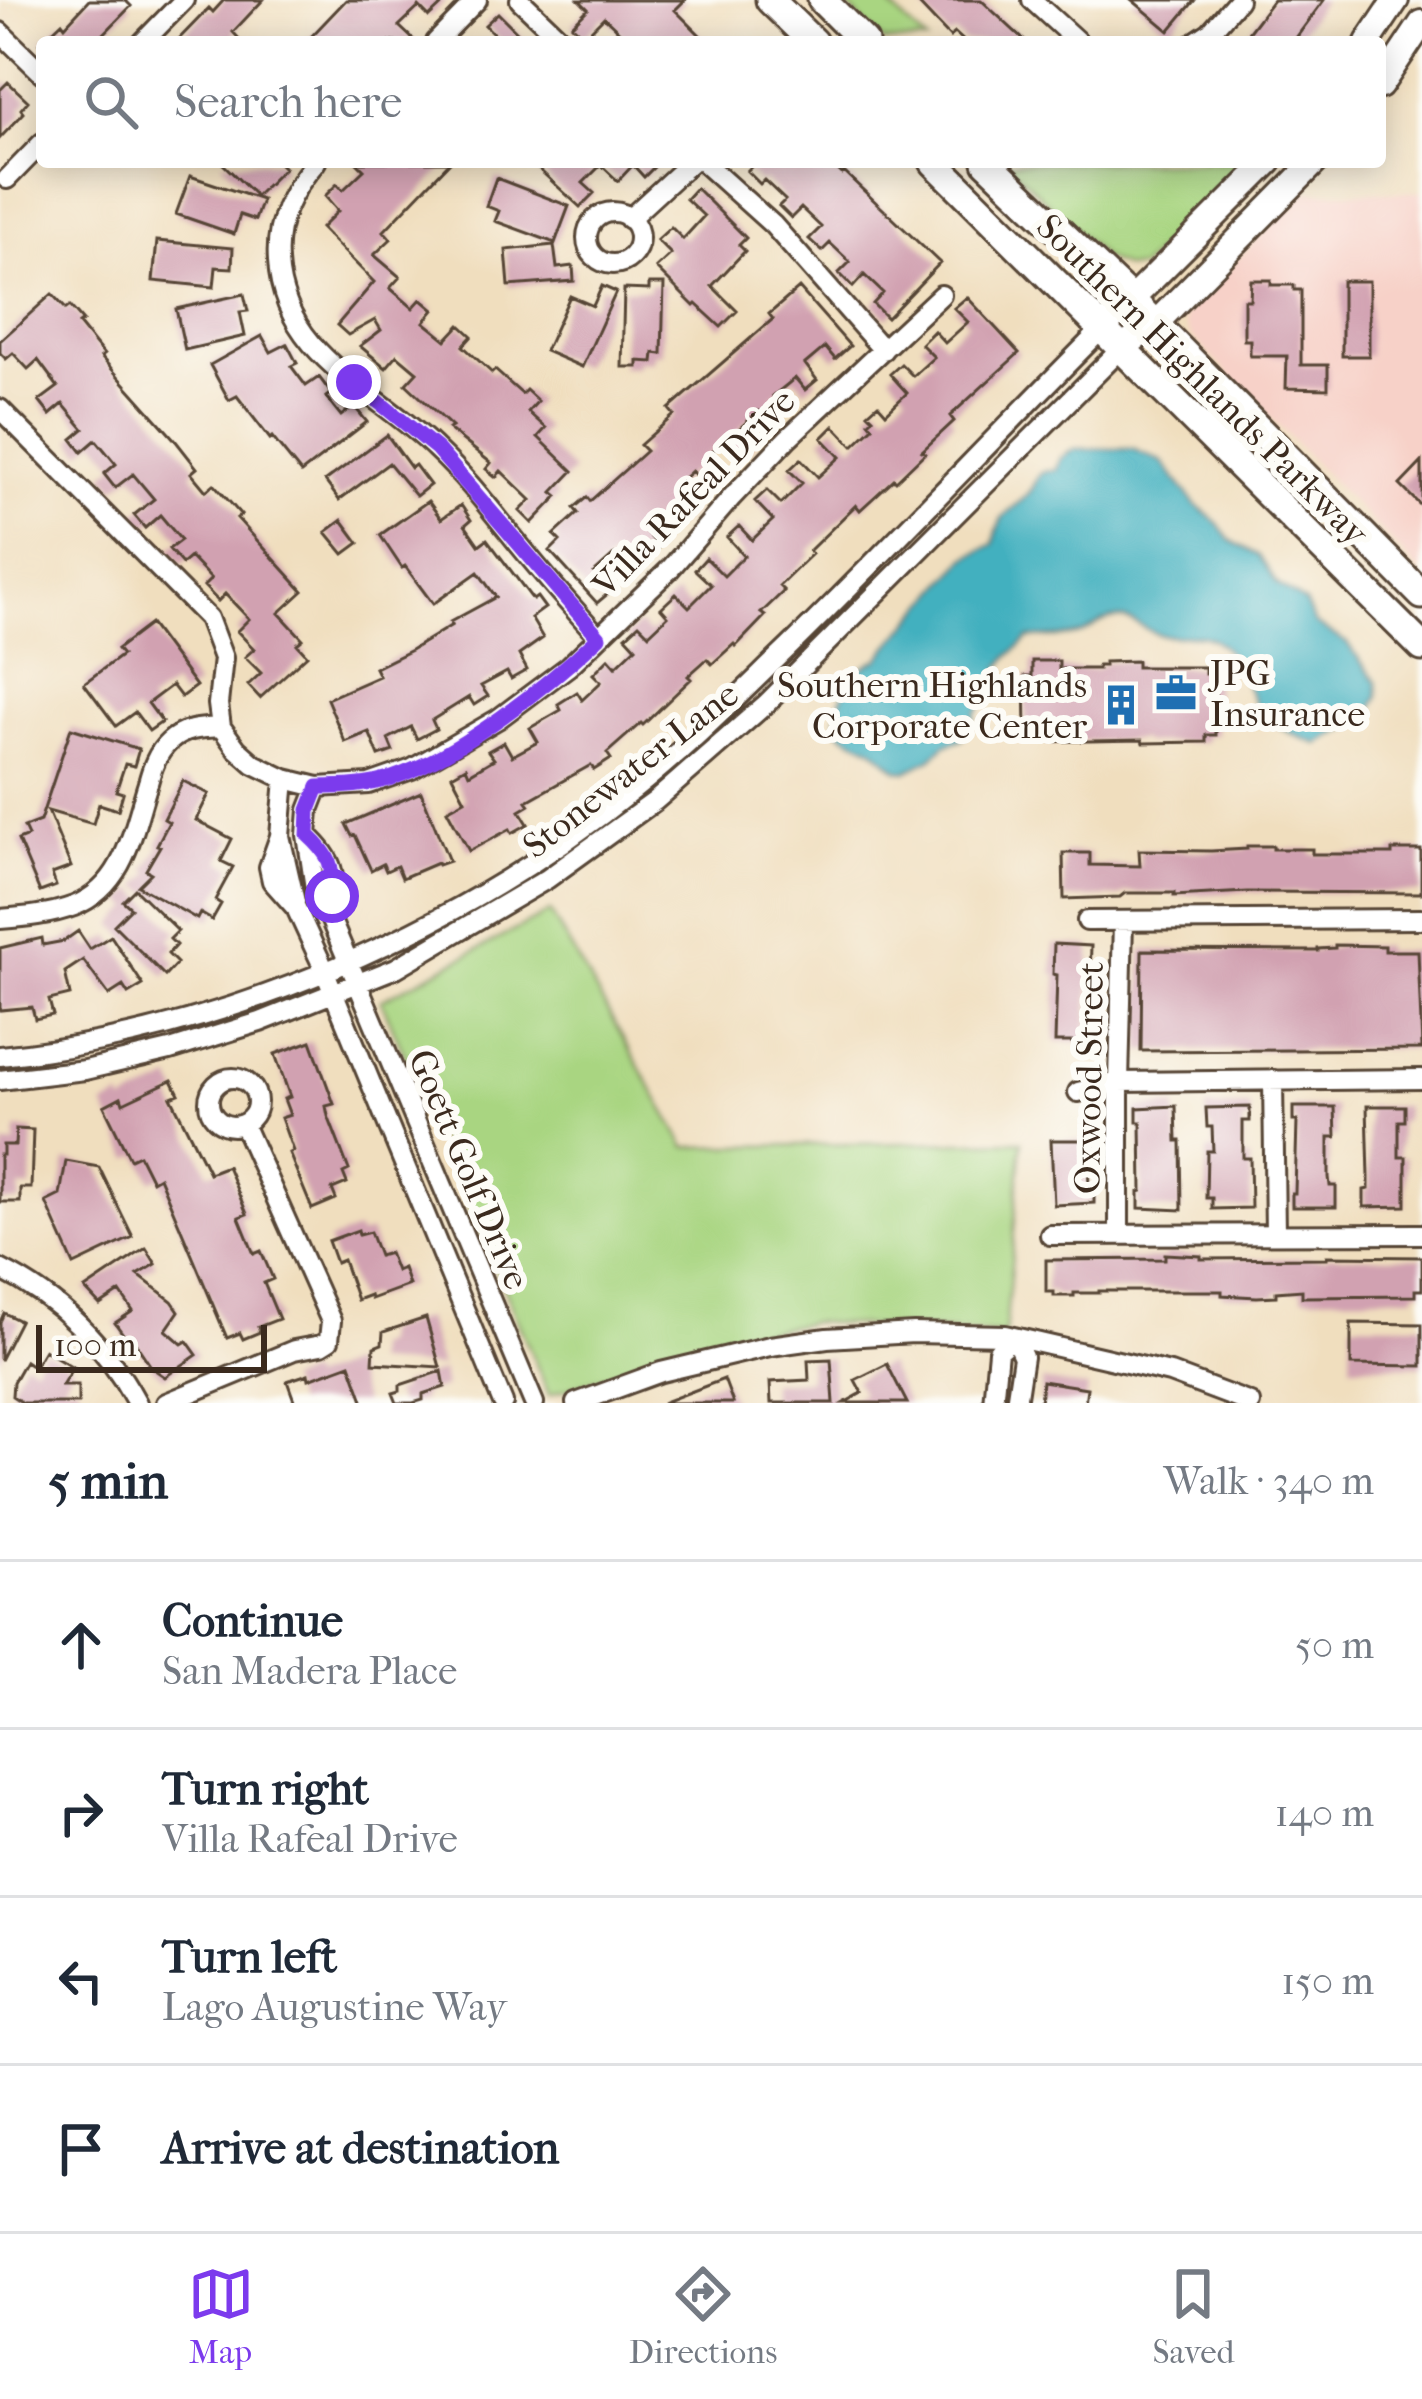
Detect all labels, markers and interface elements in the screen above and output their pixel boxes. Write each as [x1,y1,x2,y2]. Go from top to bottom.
search box [36,36,1386,168]
icon: search [78,69,144,135]
text: Search here [174,76,402,129]
street label: Southern Highlands Parkway [1028,205,1378,555]
route end [327,355,381,409]
street label: Villa Rafeal Drive [583,380,804,606]
place label: JPG Insurance [1207,652,1365,735]
place label: Southern Highlands Corporate Center [777,664,1088,747]
office icon: JPG Insurance [1153,670,1199,716]
street label: Stonewater Lane [515,673,747,867]
building icon: Southern Highlands Corporate Center [1098,682,1144,728]
route start [305,869,359,923]
street label: Oxwood Street [1066,961,1112,1194]
street label: Goett Golf Drive [400,1043,538,1295]
scale bar [36,1319,267,1372]
text: 100 m [54,1326,137,1365]
text: 5 min [48,1451,168,1511]
text: Walk · 340 m [1164,1458,1374,1504]
text: Continue [162,1595,343,1648]
icon: ahead [48,1612,114,1678]
text: 50 m [1295,1622,1374,1668]
text: San Madera Place [162,1648,457,1694]
text: Turn right [162,1763,369,1816]
icon: right [48,1780,114,1846]
text: 140 m [1275,1790,1374,1836]
text: Villa Rafeal Drive [162,1816,458,1862]
text: Turn left [162,1931,337,1984]
icon: left [48,1948,114,2014]
text: 150 m [1281,1958,1374,2004]
text: Lago Augustine Way [162,1984,507,2030]
icon: arrive [48,2116,114,2182]
text: Arrive at destination [162,2122,559,2175]
tab: Map [188,2261,254,2372]
tab: Directions [629,2261,777,2372]
tab: Saved [1153,2261,1234,2372]

